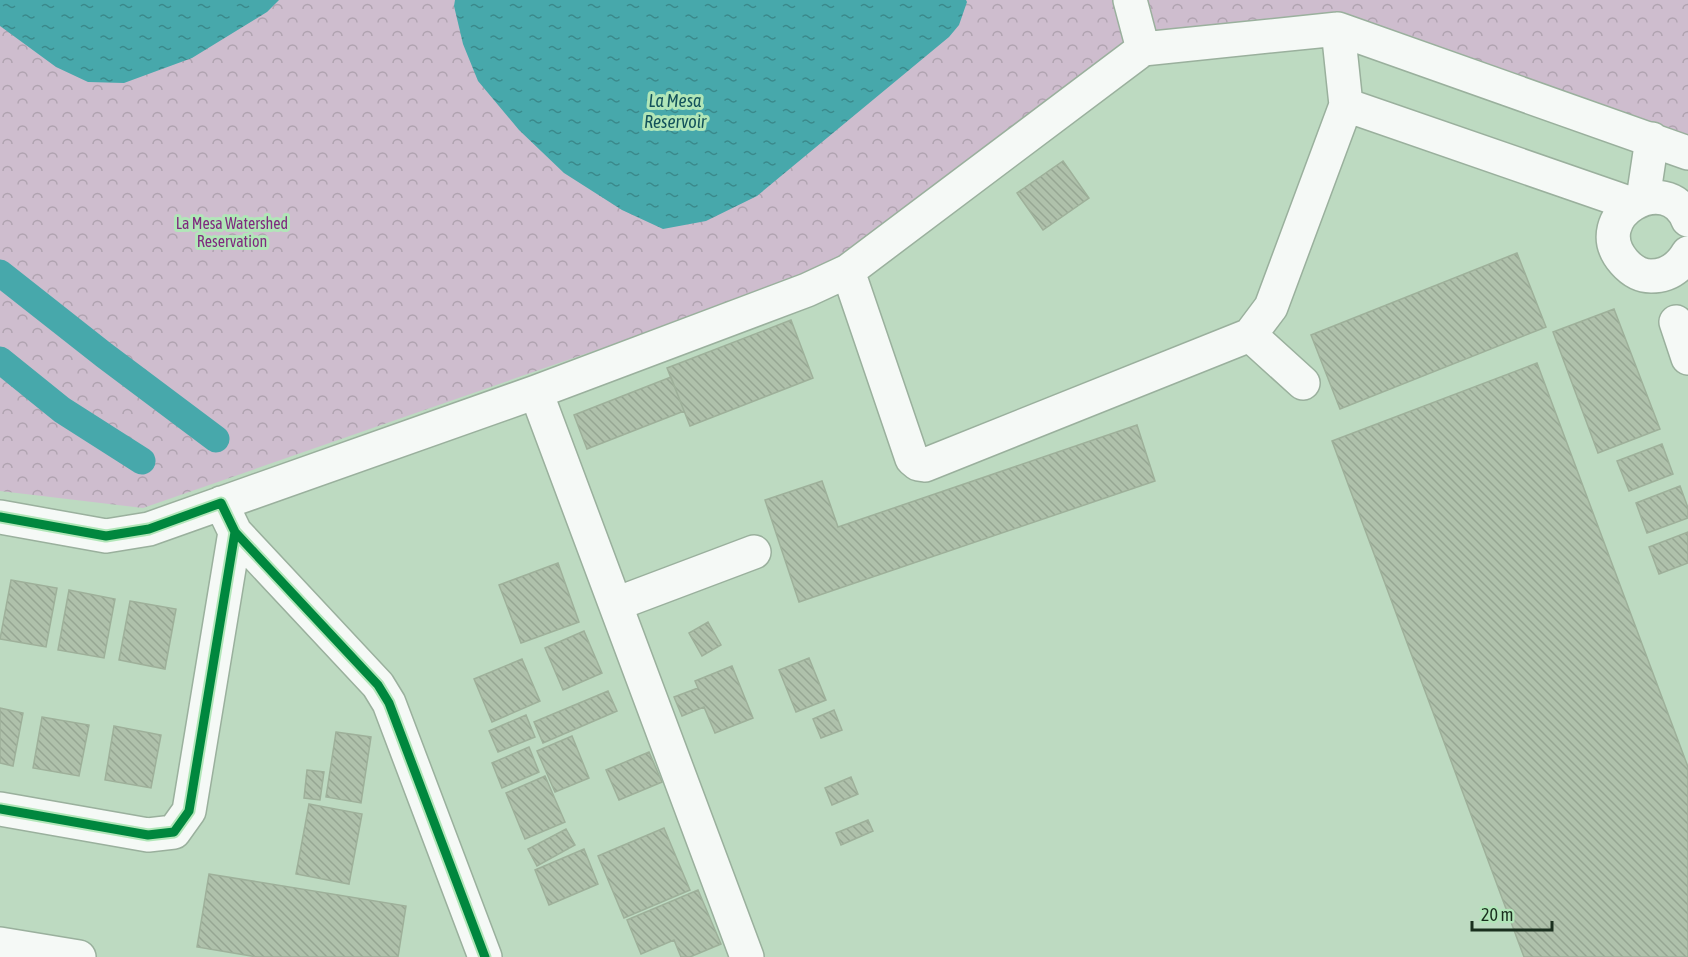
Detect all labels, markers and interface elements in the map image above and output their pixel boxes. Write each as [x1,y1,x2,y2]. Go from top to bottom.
water label: La Mesa Reservoir [644,90,707,132]
park label: La Mesa Watershed Reservation [176,214,288,250]
scale bar [1472,894,1552,932]
text: 20 m [1481,904,1513,925]

